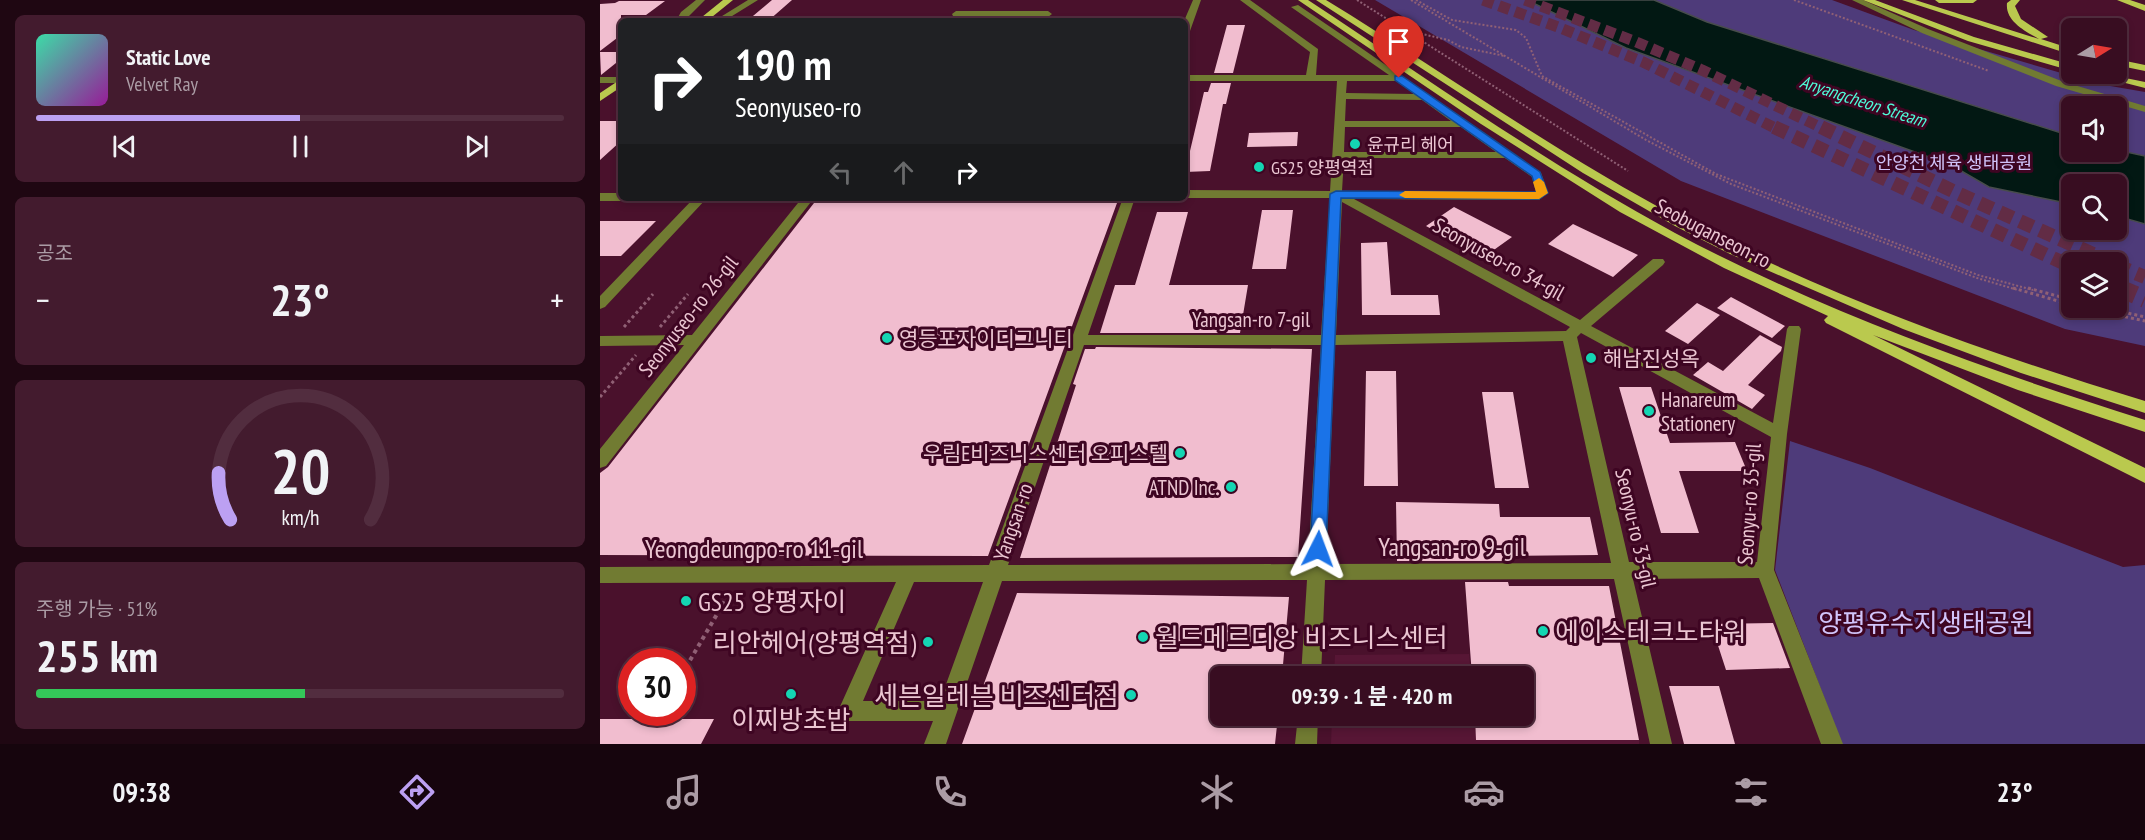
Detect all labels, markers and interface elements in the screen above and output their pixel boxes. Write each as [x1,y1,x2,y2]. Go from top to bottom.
pin [1373,16,1424,78]
north arrow [2061,18,2127,84]
map controls [2061,18,2127,318]
icon: arrive [1382,25,1415,58]
text: 190 m [735,37,832,92]
icon: right [636,42,714,120]
text: Static Love [126,43,211,71]
water label: Anyangcheon Stream [1797,70,1930,133]
text: Velvet Ray [126,71,198,97]
text: Seonyuseo-ro [735,90,862,124]
button: sound [2061,96,2127,162]
icon: previous [108,130,141,163]
icon: pause [284,130,317,163]
icon: next [460,130,493,163]
place label: 윤규리 헤어 [1367,133,1454,156]
marker: 윤규리 헤어 [1348,137,1362,151]
park label: 안양천 체육 생태공원 [1876,151,2032,174]
icon: left [824,156,857,189]
icon: ahead [887,156,920,189]
icon: right [950,156,983,189]
place label: GS25 양평역점 [1271,156,1374,179]
marker: GS25 양평역점 [1252,160,1266,174]
button: search [2061,174,2127,240]
street label: Seobuganseon-ro [1651,192,1775,274]
street label: Seonyuseo-ro 34-gil [1428,212,1570,306]
text: 공조 [36,240,73,266]
street label: Seonyuseo-ro 26-gil [632,250,744,382]
button: layers [2061,252,2127,318]
text: 23° [270,270,330,328]
text: − [36,278,50,321]
text: + [550,278,564,321]
street label: Yangsan-ro 7-gil [1192,306,1310,333]
place label: 영등포자이디그니티 [899,325,1073,352]
marker: 영등포자이디그니티 [880,331,894,345]
place label: 해남진성옥 [1603,345,1700,372]
marker: 해남진성옥 [1584,351,1598,365]
place label: Hanareum Stationery [1661,386,1736,437]
marker: Hanareum Stationery [1642,404,1656,418]
text: 20 [270,430,330,511]
place label: 우림E비즈니스센터 오피스텔 [923,440,1168,467]
street label: Seonyu-ro 35-gil [1731,442,1767,566]
marker: 우림E비즈니스센터 오피스텔 [1173,446,1187,460]
street label: Seonyu-ro 33-gil [1609,466,1663,590]
place label: ATND Inc. [1149,474,1219,501]
street label: Yangsan-ro [987,479,1039,565]
marker: ATND Inc. [1224,480,1238,494]
text: km/h [281,504,319,532]
position arrow [1286,517,1350,581]
street label: Yangsan-ro 9-gil [1378,530,1526,563]
street label: Yeongdeungpo-ro 11-gil [645,532,863,565]
place label: GS25 양평자이 [698,585,847,618]
marker: GS25 양평자이 [679,594,693,608]
text: 주행 가능 · 51% [36,596,157,622]
park label: 양평유수지생태공원 [1818,606,2034,639]
place label: 에이스테크노타워 [1555,615,1746,648]
place label: 월드메르디앙 비즈니스센터 [1155,621,1448,654]
marker: 에이스테크노타워 [1536,624,1550,638]
text: 255 km [36,626,158,684]
place label: 리안헤어(양평역점) [713,626,916,659]
marker: 월드메르디앙 비즈니스센터 [1136,630,1150,644]
marker: 리안헤어(양평역점) [921,635,935,649]
speed limit sign: 30 [618,648,696,726]
place label: 세븐일레븐 비즈센터점 [874,679,1119,712]
text: 09:39 · 1 분 · 420 m [1292,682,1452,710]
marker: 이찌방초밥 [784,687,798,701]
marker: 세븐일레븐 비즈센터점 [1124,688,1138,702]
place label: 이찌방초밥 [731,703,851,736]
icon: directions [396,771,438,813]
icon: music [663,771,705,813]
icon: phone [929,771,971,813]
icon: climate [1196,771,1238,813]
icon: car [1463,771,1505,813]
icon: filters [1730,771,1772,813]
text: 09:38 [112,775,171,809]
text: 23° [1997,775,2032,809]

